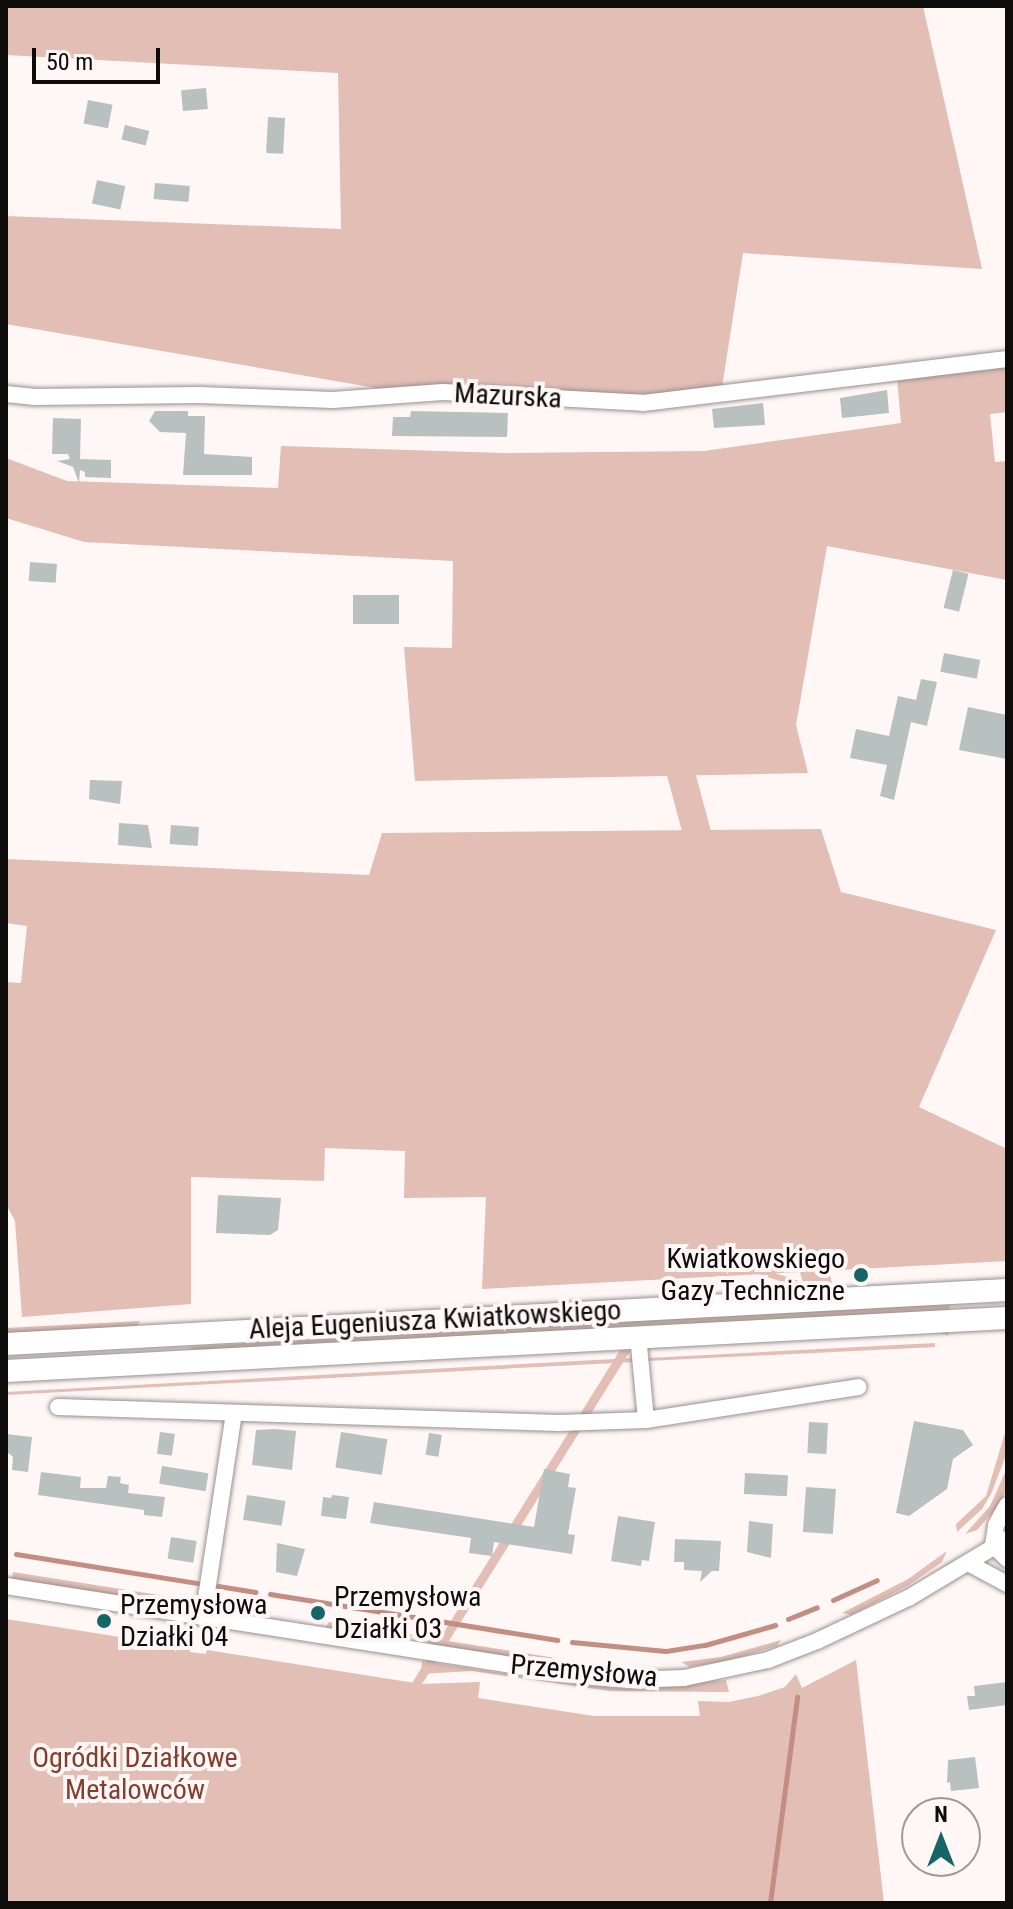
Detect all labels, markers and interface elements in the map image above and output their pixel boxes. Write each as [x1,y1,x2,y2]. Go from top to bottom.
scale bar [36,32,164,82]
text: 50 m [46,48,93,76]
street label: Mazurska [453,376,563,416]
place label: Kwiatkowskiego Gazy Techniczne [660,1242,845,1308]
marker: Kwiatkowskiego Gazy Techniczne [852,1266,870,1284]
street label: Aleja Eugeniusza Kwiatkowskiego [248,1293,622,1347]
place label: Przemysłowa Działki 03 [334,1580,481,1646]
place label: Przemysłowa Działki 04 [120,1588,267,1654]
marker: Przemysłowa Działki 03 [309,1604,327,1622]
marker: Przemysłowa Działki 04 [95,1612,113,1630]
street label: Przemysłowa [509,1648,659,1694]
park label: Ogródki Działkowe Metalowców [32,1741,238,1807]
north arrow [901,1797,981,1877]
text: N [934,1802,948,1827]

